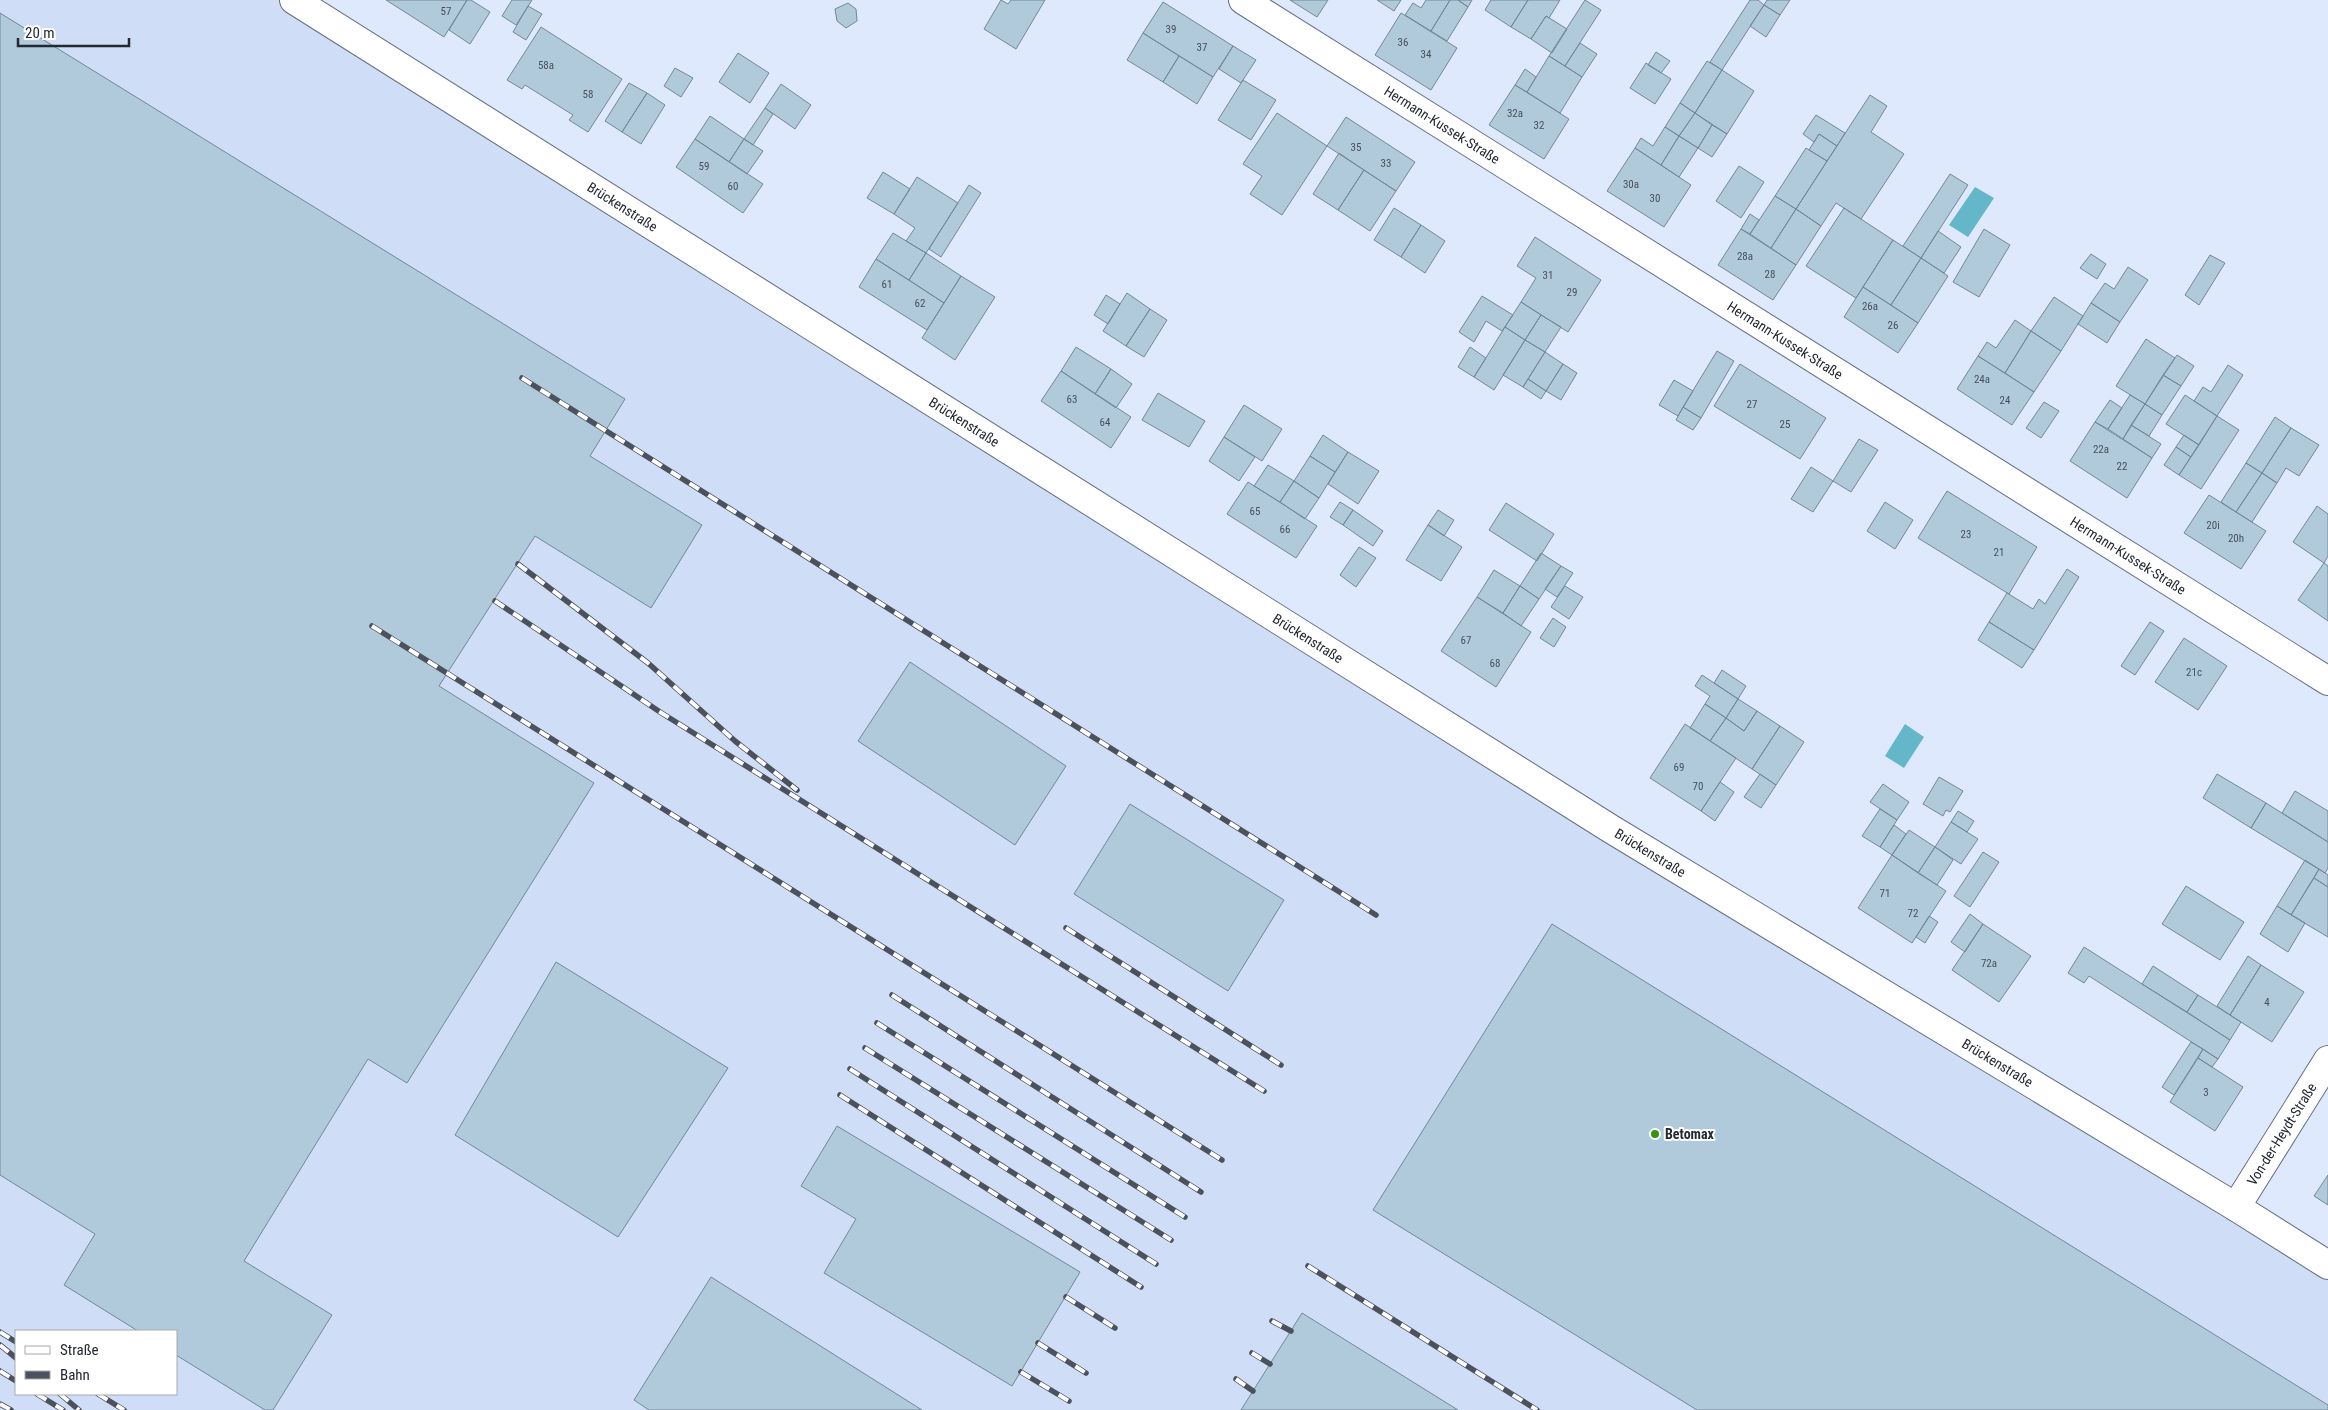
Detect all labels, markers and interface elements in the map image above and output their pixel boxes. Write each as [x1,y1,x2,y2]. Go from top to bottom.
house number: 57 [441,5,451,18]
scale bar [18,15,129,47]
house number: 39 [1166,23,1176,36]
text: 20 m [25,24,55,42]
house number: 36 [1398,36,1408,49]
house number: 37 [1197,41,1207,54]
house number: 34 [1421,48,1432,61]
house number: 58a [538,59,554,72]
street label: Hermann-Kussek-Straße [1381,83,1503,167]
house number: 58 [583,88,593,101]
house number: 32a [1507,107,1523,120]
house number: 32 [1534,119,1544,132]
house number: 35 [1351,141,1361,154]
house number: 33 [1381,157,1391,170]
house number: 59 [699,160,709,173]
house number: 30a [1623,178,1639,191]
street label: Brückenstraße [584,179,661,235]
house number: 60 [728,180,738,193]
house number: 30 [1650,192,1660,205]
house number: 28a [1737,250,1753,263]
house number: 28 [1765,268,1775,281]
house number: 31 [1543,269,1553,282]
house number: 61 [882,278,892,291]
house number: 29 [1567,286,1577,299]
house number: 62 [915,297,925,310]
street label: Hermann-Kussek-Straße [1724,298,1846,383]
house number: 26a [1862,300,1878,313]
house number: 26 [1888,319,1898,332]
house number: 24a [1974,373,1990,386]
house number: 63 [1067,393,1077,406]
street label: Brückenstraße [926,394,1003,450]
house number: 24 [2000,394,2011,407]
house number: 27 [1747,398,1757,411]
house number: 64 [1100,416,1111,429]
house number: 25 [1780,418,1790,431]
house number: 22a [2093,443,2109,456]
house number: 22 [2117,460,2127,473]
house number: 65 [1250,505,1260,518]
street label: Hermann-Kussek-Straße [2067,513,2189,598]
house number: 20i [2206,519,2220,532]
house number: 66 [1280,523,1290,536]
house number: 23 [1961,528,1971,541]
house number: 20h [2228,532,2244,545]
house number: 21 [1994,546,2004,559]
street label: Brückenstraße [1270,610,1346,666]
house number: 67 [1461,634,1471,647]
house number: 68 [1490,657,1500,670]
house number: 21c [2186,666,2202,679]
house number: 69 [1674,761,1684,774]
house number: 70 [1693,780,1703,793]
street label: Brückenstraße [1612,825,1689,880]
house number: 71 [1880,887,1890,900]
house number: 72 [1908,907,1918,920]
house number: 72a [1981,957,1997,970]
house number: 4 [2264,996,2270,1009]
street label: Brückenstraße [1959,1035,2036,1091]
street label: Von-der-Heydt-Straße [2244,1080,2320,1188]
house number: 3 [2203,1086,2209,1099]
place label: Betomax [1665,1126,1715,1142]
marker: Betomax [1649,1128,1661,1140]
legend [15,1330,178,1395]
text: Straße [60,1341,99,1359]
text: Bahn [60,1366,90,1384]

